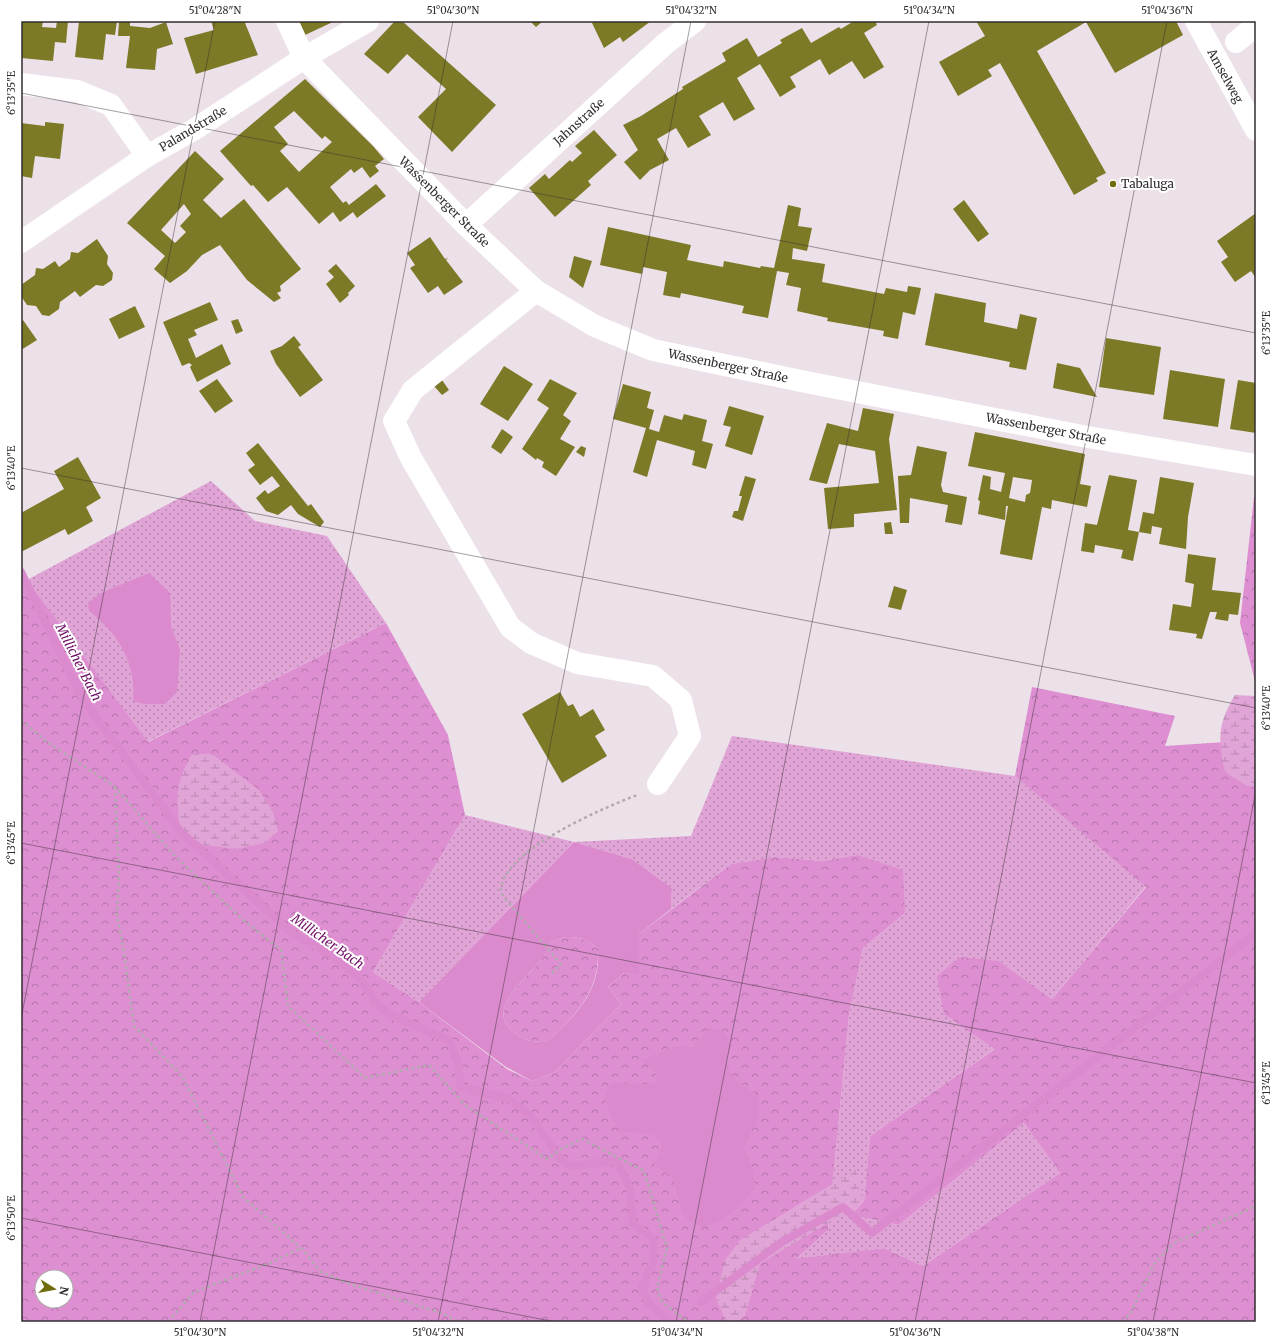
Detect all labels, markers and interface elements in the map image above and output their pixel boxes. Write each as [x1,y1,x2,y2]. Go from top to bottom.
text: 51°04'28"N [189,4,241,17]
text: 51°04'30"N [427,4,480,17]
text: 51°04'32"N [665,4,717,17]
text: 51°04'34"N [903,4,955,17]
text: 51°04'36"N [1141,4,1193,17]
street label: Amselweg [1204,45,1247,106]
text: 6°13'35"E [5,70,18,115]
street label: Jahnstraße [549,95,607,149]
street label: Palandstraße [156,103,229,155]
street label: Wassenberger Straße [395,152,493,250]
place label: Tabaluga [1121,176,1175,191]
marker: Tabaluga [1108,179,1118,189]
text: 6°13'35"E [1260,310,1273,355]
street label: Wassenberger Straße [666,345,789,386]
street label: Wassenberger Straße [984,409,1107,448]
text: 6°13'40"E [5,445,18,490]
water label: Millicher Bach [51,620,105,704]
text: 6°13'40"E [1260,685,1273,730]
text: 6°13'45"E [5,821,18,865]
water label: Millicher Bach [287,910,367,973]
text: 6°13'45"E [1260,1061,1273,1105]
text: 6°13'50"E [5,1195,18,1241]
north arrow [34,1269,74,1309]
text: N [56,1285,72,1297]
text: 51°04'30"N [174,1326,227,1339]
text: 51°04'32"N [412,1326,464,1339]
text: 51°04'34"N [651,1326,703,1339]
text: 51°04'36"N [889,1326,941,1339]
text: 51°04'38"N [1127,1326,1179,1339]

